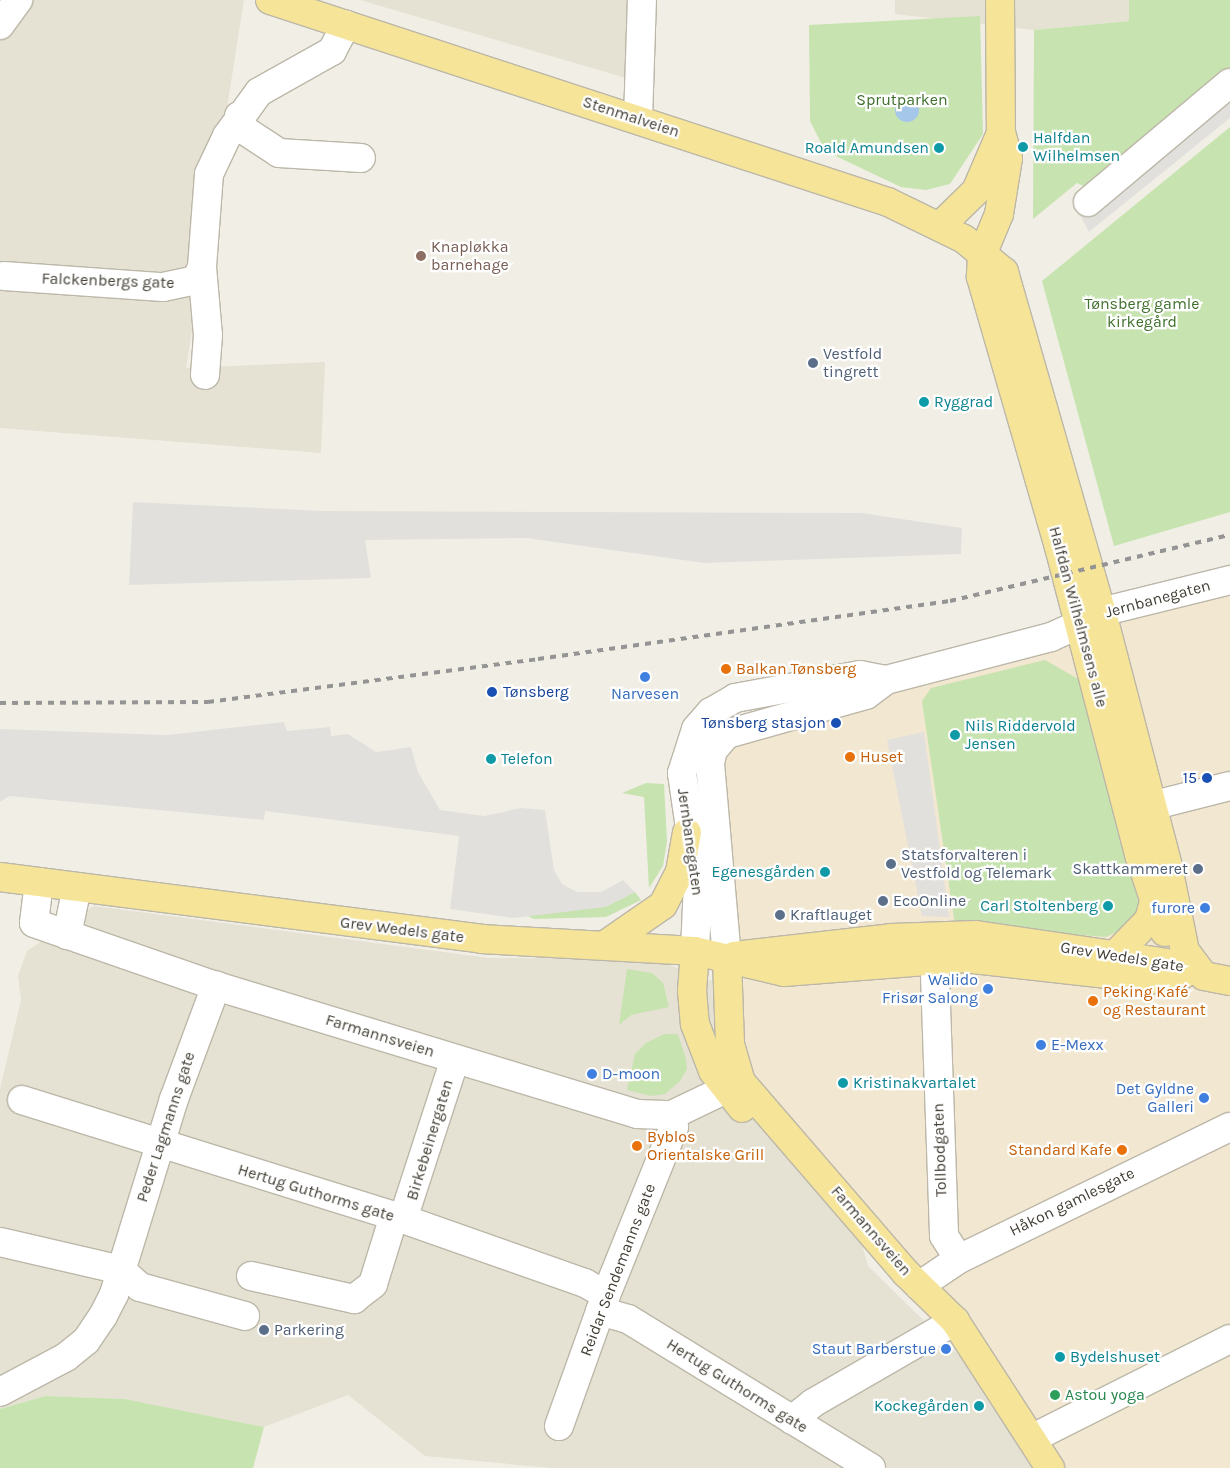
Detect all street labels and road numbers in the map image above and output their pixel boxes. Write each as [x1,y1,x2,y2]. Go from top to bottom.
street label: Stenmalveien [580,92,682,142]
street label: Falckenbergs gate [41,269,175,293]
street label: Halfdan Wilhelmsens alle [1045,524,1111,710]
street label: Jernbanegaten [1103,576,1213,622]
street label: Jernbanegaten [673,787,707,897]
street label: Grev Wedels gate [339,913,465,947]
street label: Grev Wedels gate [1059,938,1185,976]
street label: Farmannsveien [323,1010,437,1062]
street label: Peder Lagmanns gate [133,1049,199,1205]
street label: Birkebeinergaten [402,1077,458,1203]
street label: Tollbodgaten [929,1103,951,1197]
street label: Hertug Guthorms gate [235,1160,397,1226]
street label: Håkon gamlesgate [1006,1163,1138,1241]
street label: Reidar Sendemanns gate [576,1181,660,1359]
street label: Farmannsveien [827,1182,915,1280]
street label: Hertug Guthorms gate [663,1335,811,1437]

